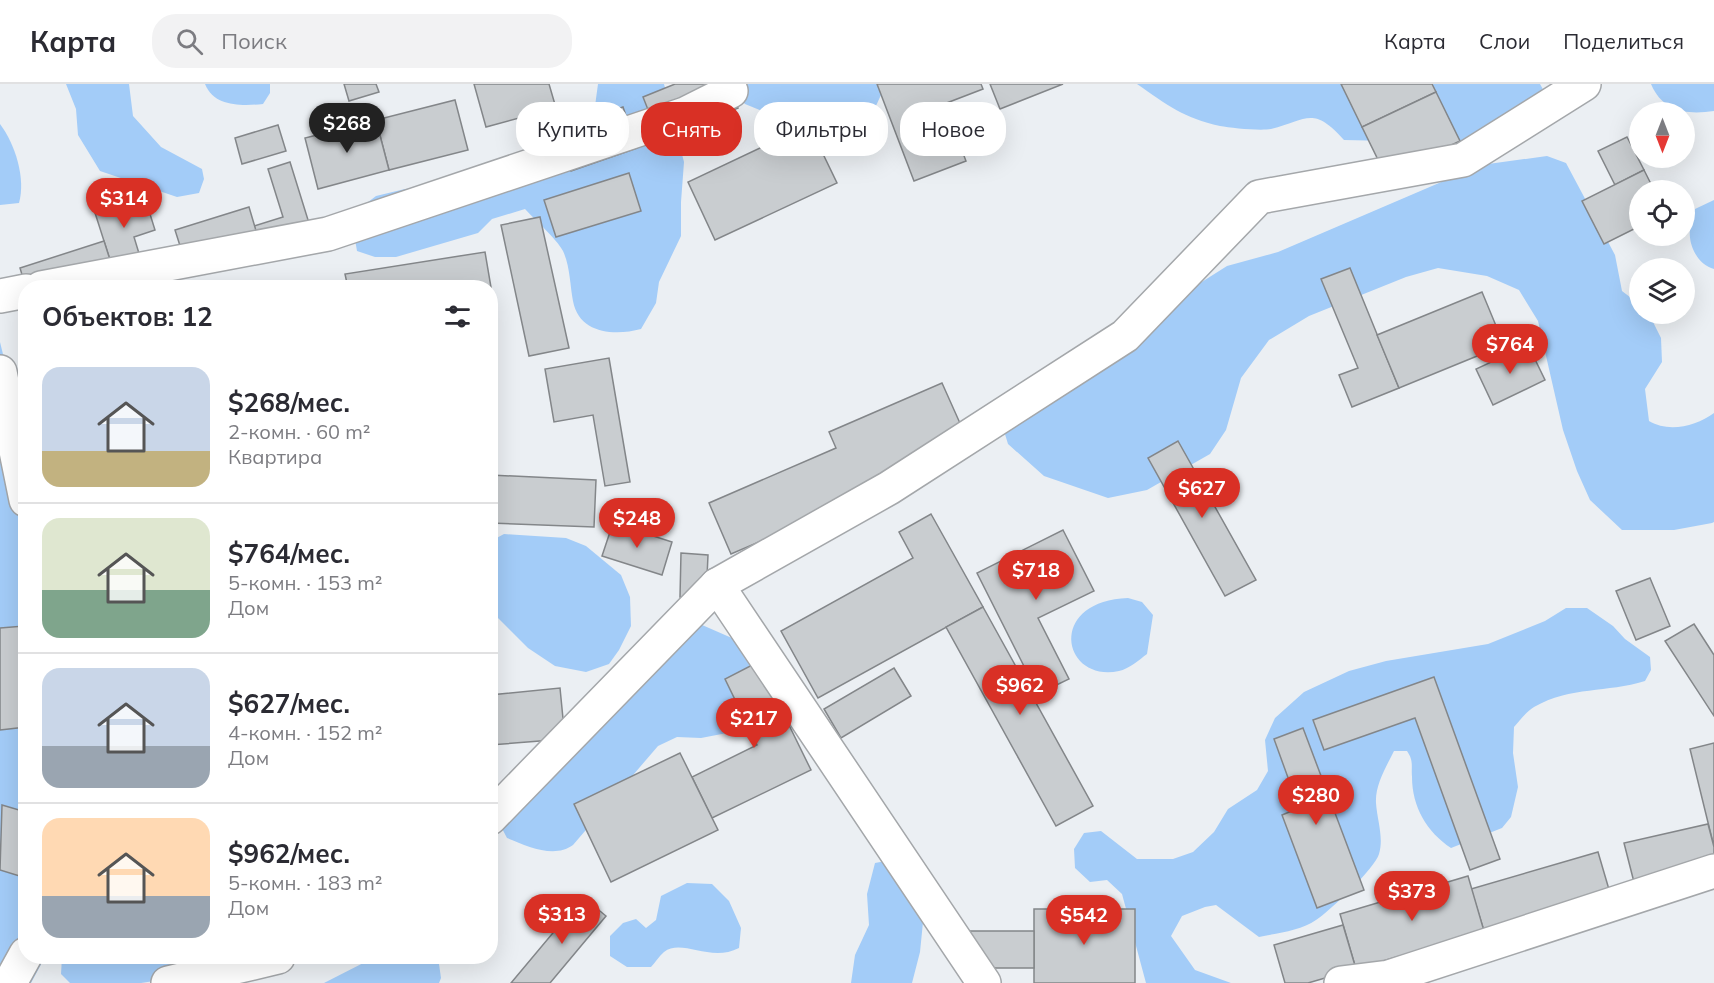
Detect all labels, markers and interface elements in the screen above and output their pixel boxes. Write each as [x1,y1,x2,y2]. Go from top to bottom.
search box [152,14,572,68]
text: Карта [30,24,116,59]
icon: search [173,25,206,58]
text: Поиск [221,27,287,55]
text: Карта [1384,28,1446,54]
text: Слои [1479,28,1530,54]
text: Поделиться [1563,28,1684,54]
chip: Купить [516,102,629,156]
chip: Снять [641,102,742,156]
chip: Фильтры [754,102,888,156]
chip: Новое [900,102,1006,156]
north arrow [1629,102,1695,168]
map controls [1629,102,1695,324]
pin: $268 [311,103,383,154]
text: $268 [323,110,371,135]
pin: $314 [88,178,160,229]
button: locate [1629,180,1695,246]
text: $314 [100,185,148,210]
button: layers [1629,258,1695,324]
text: Объектов: 12 [42,300,213,333]
icon: filters [441,300,474,333]
pin: $764 [1474,324,1546,375]
text: $764 [1486,331,1534,356]
text: $268/мес. [228,386,350,419]
icon: home [90,391,162,463]
text: 2-комн. · 60 m² [228,419,370,444]
text: Квартира [228,444,322,469]
pin: $627 [1166,468,1238,519]
text: $627 [1178,475,1226,500]
pin: $248 [601,498,673,549]
text: $248 [613,505,661,530]
text: $764/мес. [228,537,350,570]
icon: home [90,542,162,614]
pin: $718 [1000,550,1072,601]
text: $718 [1012,557,1060,582]
text: 5-комн. · 153 m² [228,570,382,595]
text: Дом [228,595,269,620]
pin: $962 [984,665,1056,716]
text: $962 [996,672,1044,697]
text: $627/мес. [228,687,350,720]
icon: home [90,692,162,764]
pin: $217 [718,698,790,749]
text: $217 [730,705,778,730]
text: 4-комн. · 152 m² [228,720,382,745]
text: Дом [228,745,269,770]
pin: $280 [1280,775,1352,826]
text: $280 [1292,782,1340,807]
text: $962/мес. [228,837,350,870]
icon: home [90,842,162,914]
text: 5-комн. · 183 m² [228,870,382,895]
pin: $373 [1376,871,1448,922]
text: $373 [1388,878,1436,903]
pin: $313 [526,894,598,945]
text: Дом [228,895,269,920]
pin: $542 [1048,895,1120,946]
text: $313 [538,901,586,926]
text: $542 [1060,902,1108,927]

